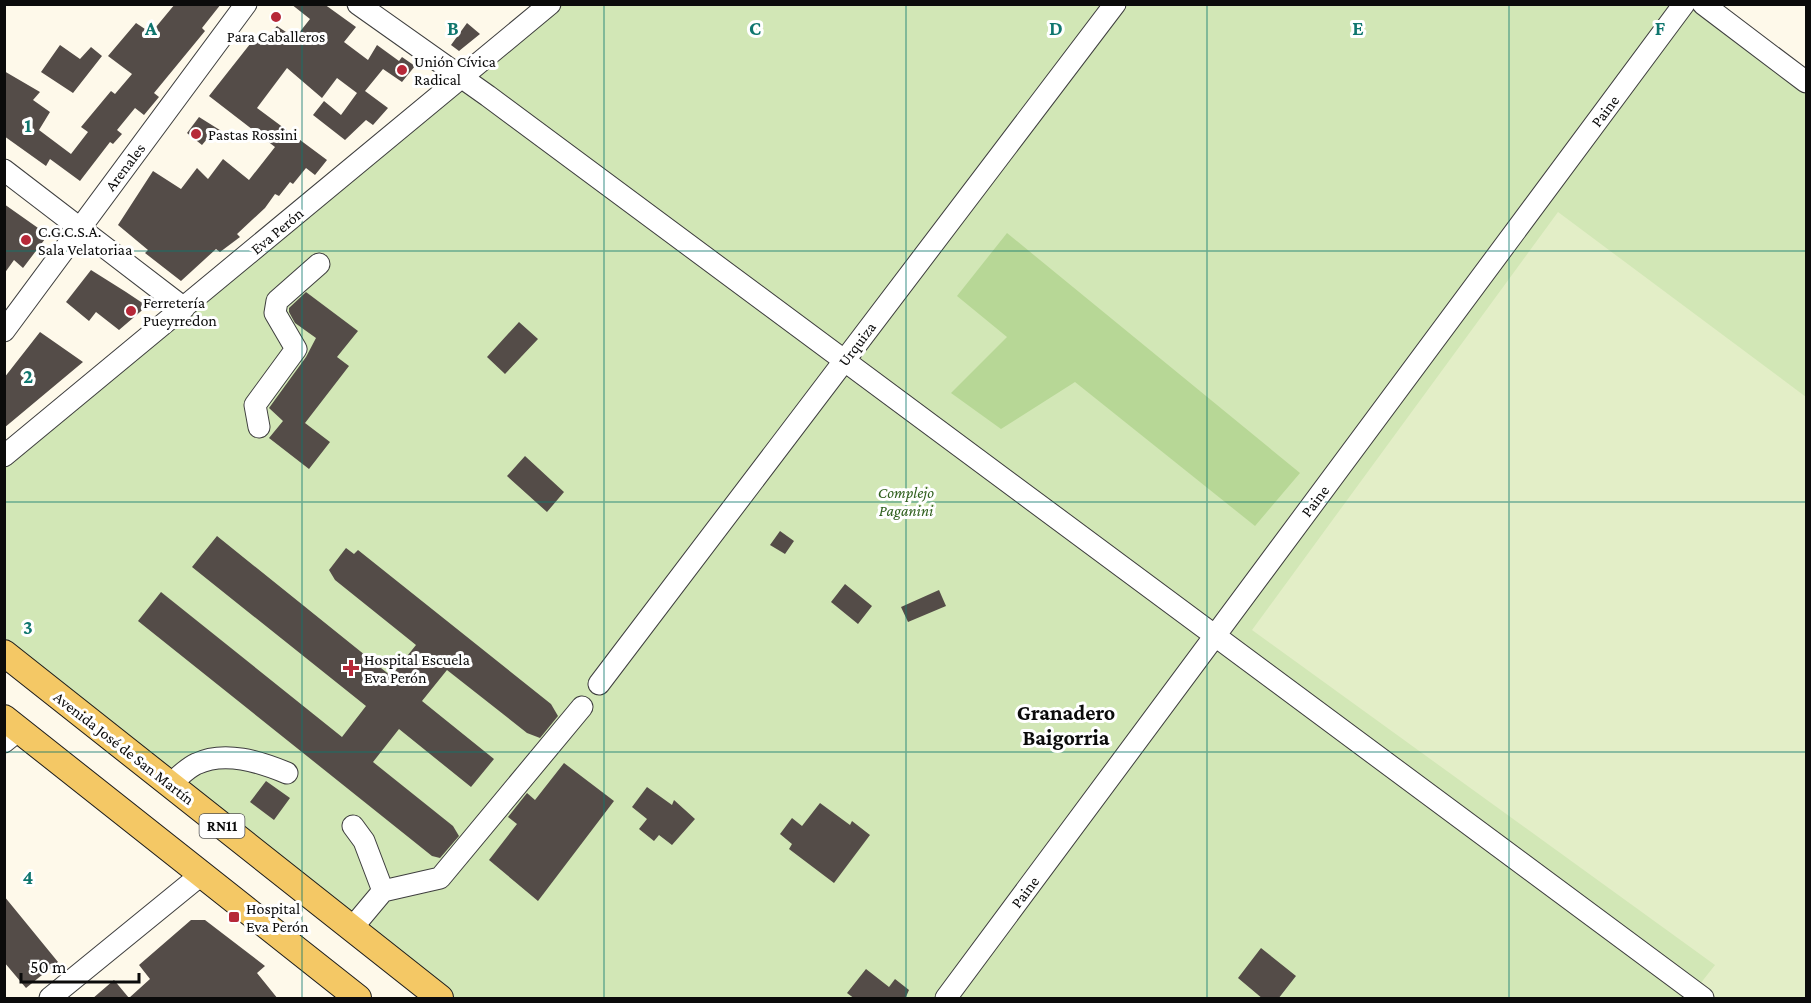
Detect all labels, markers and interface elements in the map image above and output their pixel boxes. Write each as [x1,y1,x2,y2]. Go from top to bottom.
marker: Para Caballeros [269,10,283,24]
text: A [144,17,158,39]
text: B [447,17,459,39]
text: C [749,17,761,39]
text: D [1049,17,1063,39]
text: E [1352,17,1364,39]
text: F [1655,17,1666,39]
place label: Para Caballeros [227,28,325,45]
place label: Unión Cívica Radical [414,53,497,88]
marker: Unión Cívica Radical [395,63,409,77]
street label: Paine [1588,92,1622,130]
text: 1 [24,114,32,136]
place label: Pastas Rossini [208,126,298,143]
marker: Pastas Rossini [189,127,203,141]
street label: Arenales [102,140,148,194]
street label: Eva Perón [248,204,307,258]
place label: C.G.C.S.A. Sala Velatoriaa [38,223,133,258]
marker: C.G.C.S.A. Sala Velatoriaa [19,233,33,247]
place label: Ferretería Pueyrredon [143,294,217,330]
marker: Ferretería Pueyrredon [124,304,138,318]
street label: Urquiza [835,318,880,370]
text: 2 [23,365,33,387]
street label: Paine [1298,482,1332,520]
park label: Complejo Paganini [878,484,934,520]
text: 3 [23,616,33,638]
place label: Hospital Escuela Eva Perón [364,651,470,686]
marker: Hospital Escuela Eva Perón [342,659,360,677]
street label: Avenida José de San Martín [50,688,198,809]
district label: Granadero Baigorria [1017,700,1115,750]
road number: RN11 [200,814,244,838]
text: 4 [23,866,34,888]
street label: Paine [1008,873,1042,911]
place label: Hospital Eva Perón [246,900,309,935]
marker: Hospital Eva Perón [227,910,241,924]
scale bar [21,946,140,984]
text: 50 m [30,957,67,977]

